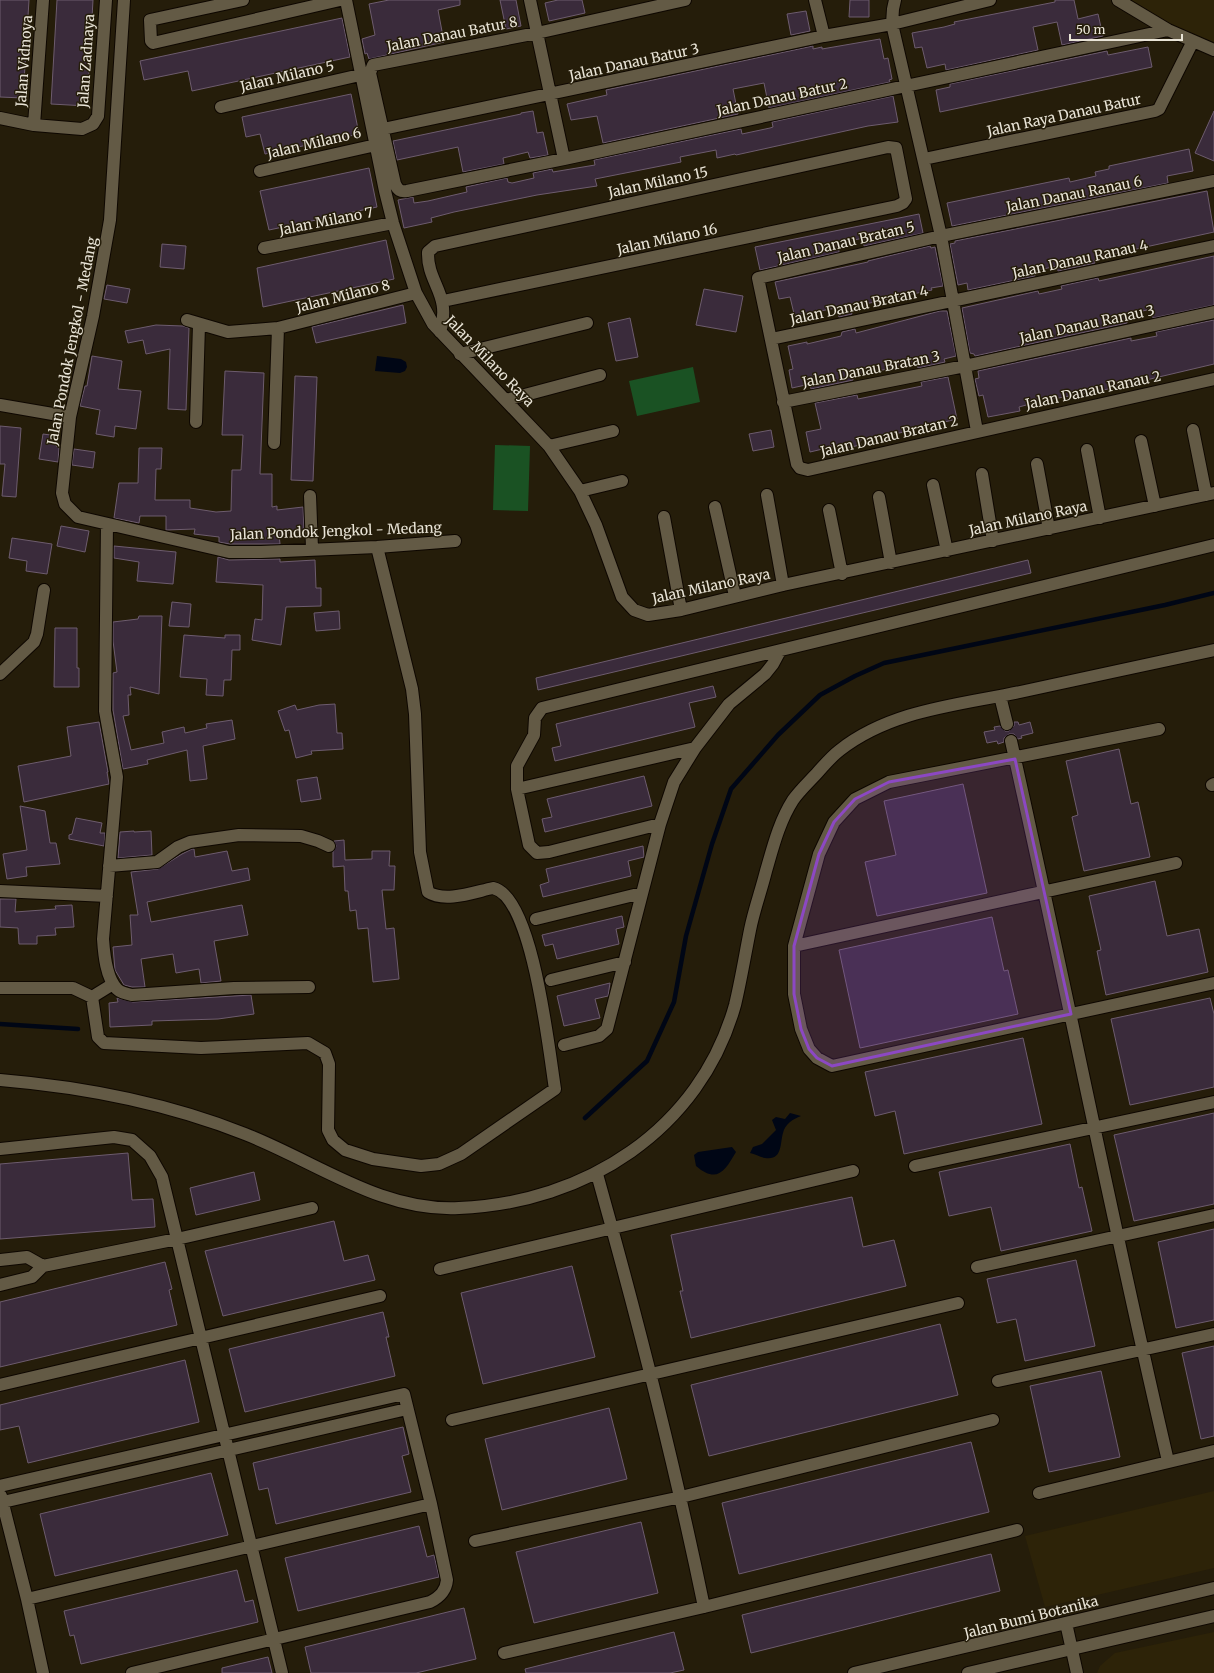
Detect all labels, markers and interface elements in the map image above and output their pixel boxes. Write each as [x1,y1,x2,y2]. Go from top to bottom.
street label: Jalan Danau Batur 8 [384,12,519,56]
street label: Jalan Zadnaya [74,13,98,110]
street label: Jalan Vidnoya [12,14,36,108]
scale bar [1070,16,1182,42]
text: 50 m [1076,22,1105,37]
street label: Jalan Danau Batur 3 [566,39,701,85]
street label: Jalan Milano 5 [237,56,336,96]
street label: Jalan Danau Batur 2 [714,74,849,120]
street label: Jalan Raya Danau Batur [984,90,1143,140]
street label: Jalan Milano 6 [264,123,363,163]
street label: Jalan Milano 15 [605,163,710,202]
street label: Jalan Danau Ranau 6 [1004,172,1144,216]
street label: Jalan Milano 7 [276,203,375,239]
street label: Jalan Danau Bratan 5 [775,217,916,267]
street label: Jalan Milano 16 [614,220,719,259]
street label: Jalan Pondok Jengkol - Medang [43,235,101,448]
street label: Jalan Danau Ranau 4 [1010,236,1150,282]
street label: Jalan Milano 8 [293,276,392,317]
street label: Jalan Danau Bratan 4 [787,281,930,329]
street label: Jalan Danau Ranau 3 [1017,301,1156,347]
street label: Jalan Milano Raya [441,311,539,411]
street label: Jalan Danau Bratan 3 [800,347,942,391]
street label: Jalan Danau Ranau 2 [1023,367,1162,413]
street label: Jalan Danau Bratan 2 [818,411,959,461]
street label: Jalan Milano Raya [966,497,1089,540]
street label: Jalan Pondok Jengkol - Medang [229,518,443,544]
street label: Jalan Milano Raya [649,565,772,608]
street label: Jalan Bumi Botanika [961,1591,1100,1643]

